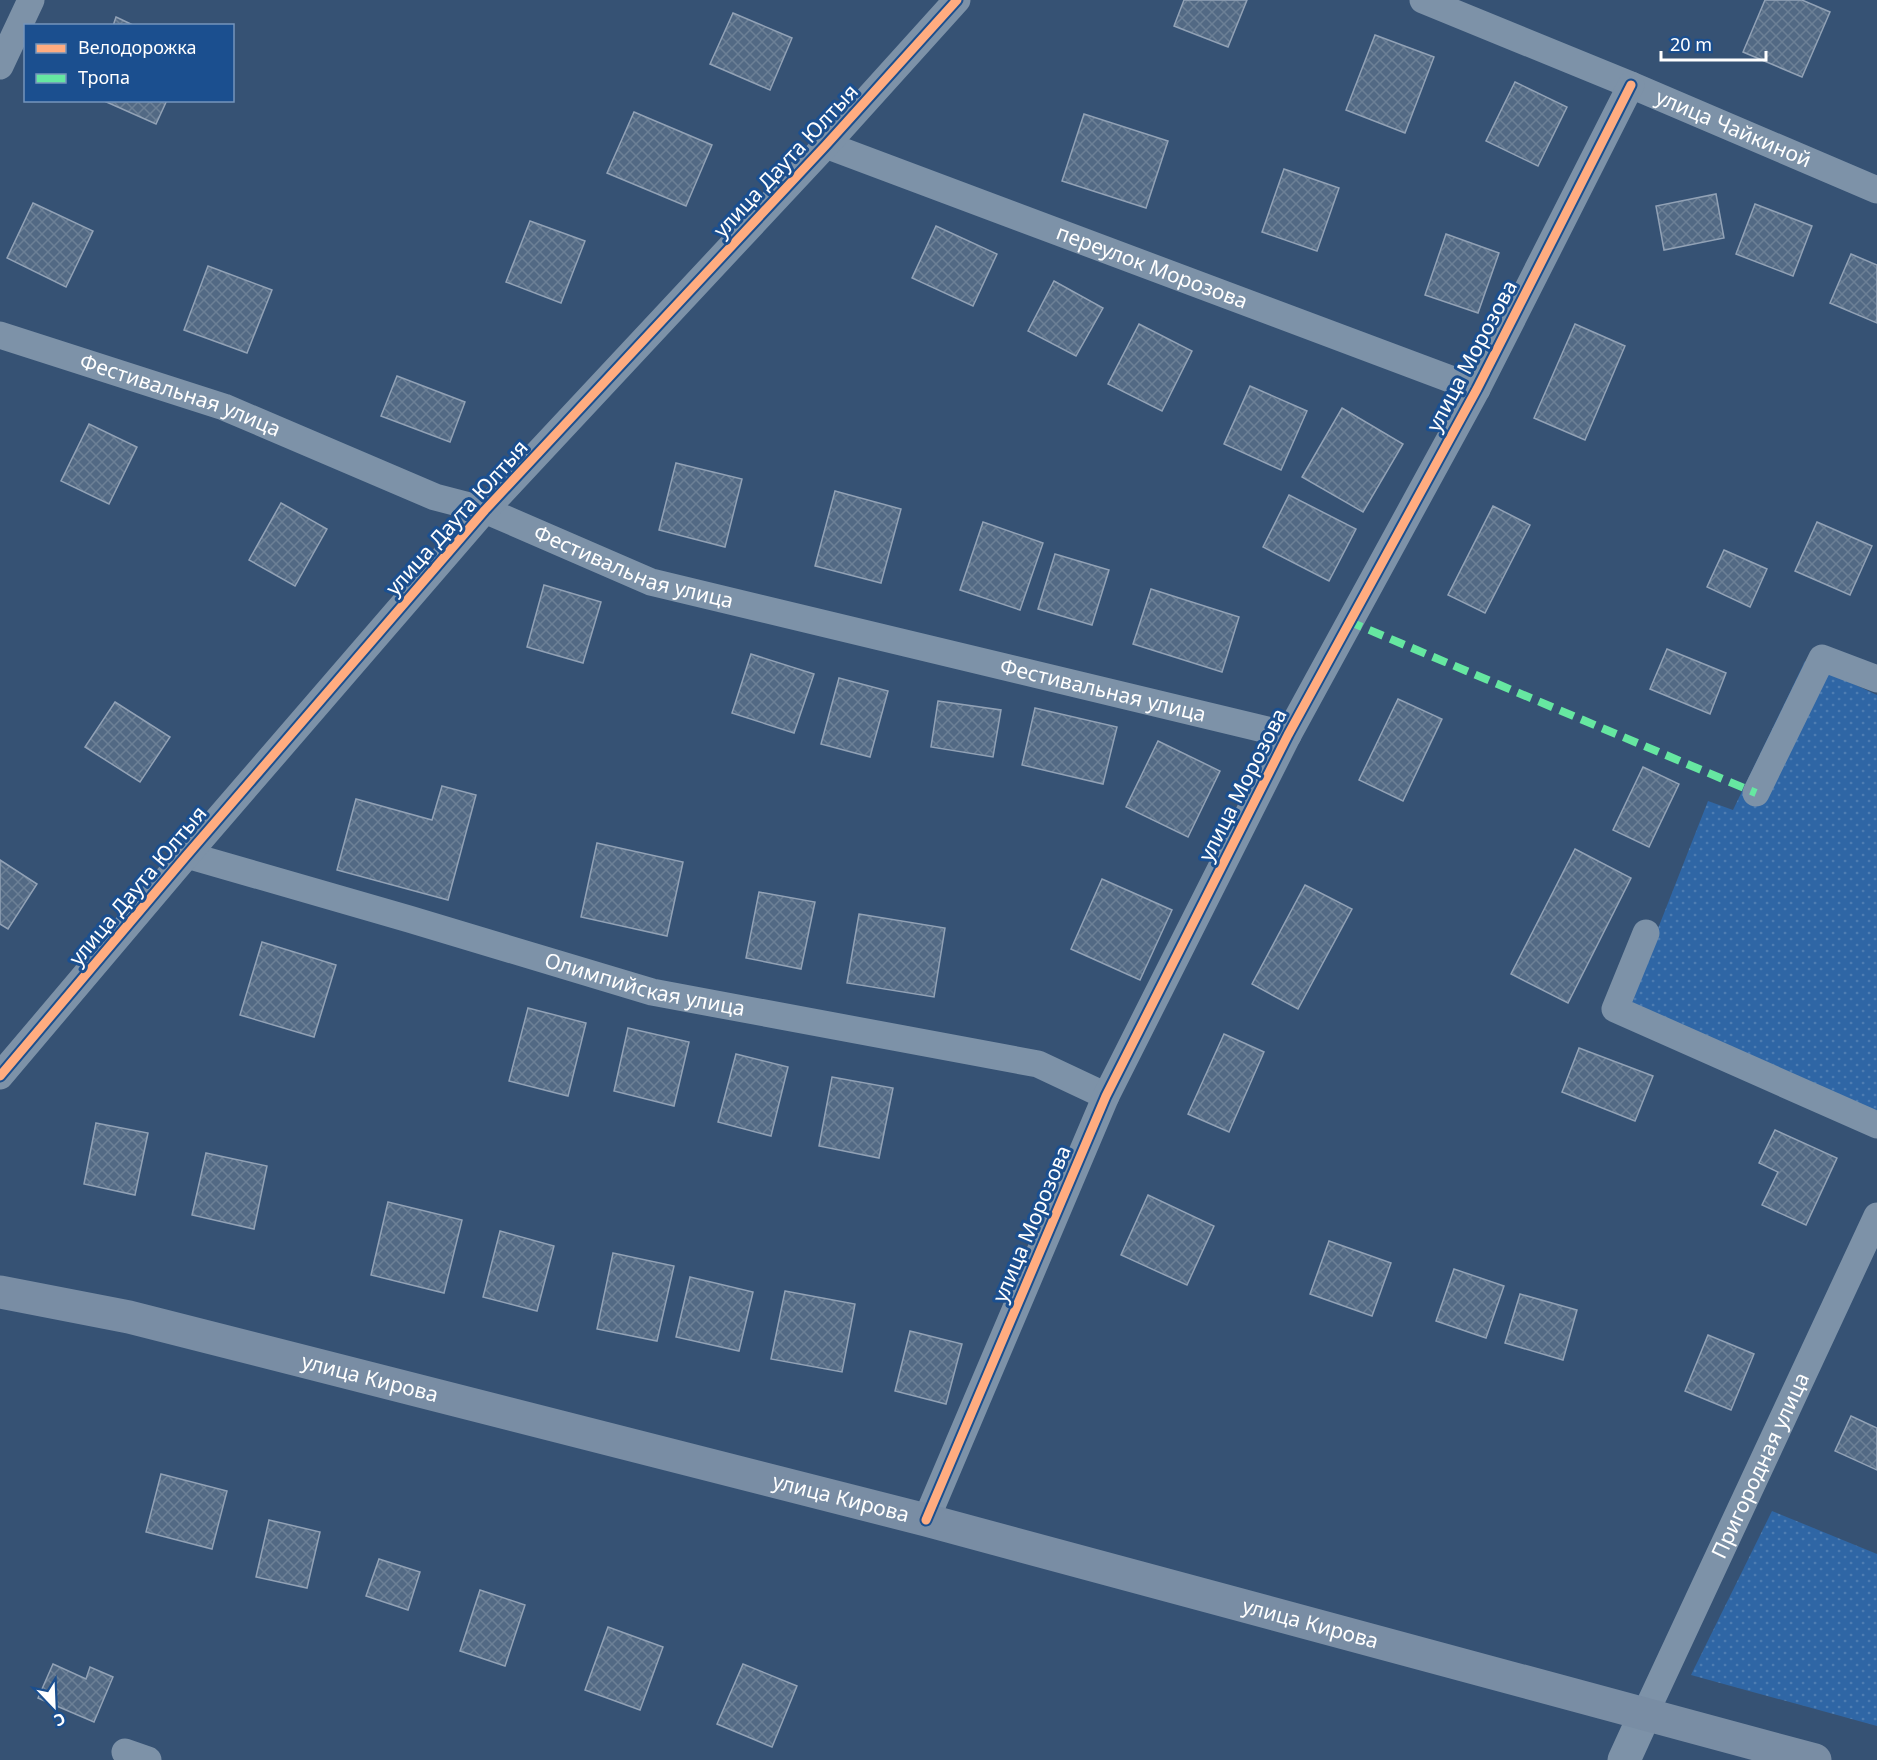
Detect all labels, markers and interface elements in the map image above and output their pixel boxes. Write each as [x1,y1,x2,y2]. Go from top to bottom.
legend [24,24,234,102]
scale bar [1661,24,1766,62]
text: 20 m [1670,32,1712,56]
text: Велодорожка [78,35,196,59]
text: Тропа [78,65,130,89]
street label: улица Даута Юлтыя [707,78,864,243]
street label: улица Чайкиной [1652,82,1816,173]
street label: переулок Морозова [1053,218,1252,315]
street label: улица Морозова [1419,275,1523,436]
street label: Фестивальная улица [76,347,285,443]
street label: улица Даута Юлтыя [379,434,534,601]
street label: Фестивальная улица [530,518,736,614]
street label: Фестивальная улица [997,651,1209,728]
street label: улица Морозова [1191,703,1293,866]
street label: улица Даута Юлтыя [62,800,212,971]
street label: Олимпийская улица [541,945,747,1022]
street label: улица Морозова [985,1141,1077,1306]
street label: улица Кирова [299,1347,441,1408]
street label: Пригородная улица [1704,1368,1815,1563]
street label: улица Кирова [770,1467,912,1528]
street label: улица Кирова [1239,1591,1382,1655]
north arrow [24,1676,84,1736]
text: С [51,1708,69,1732]

